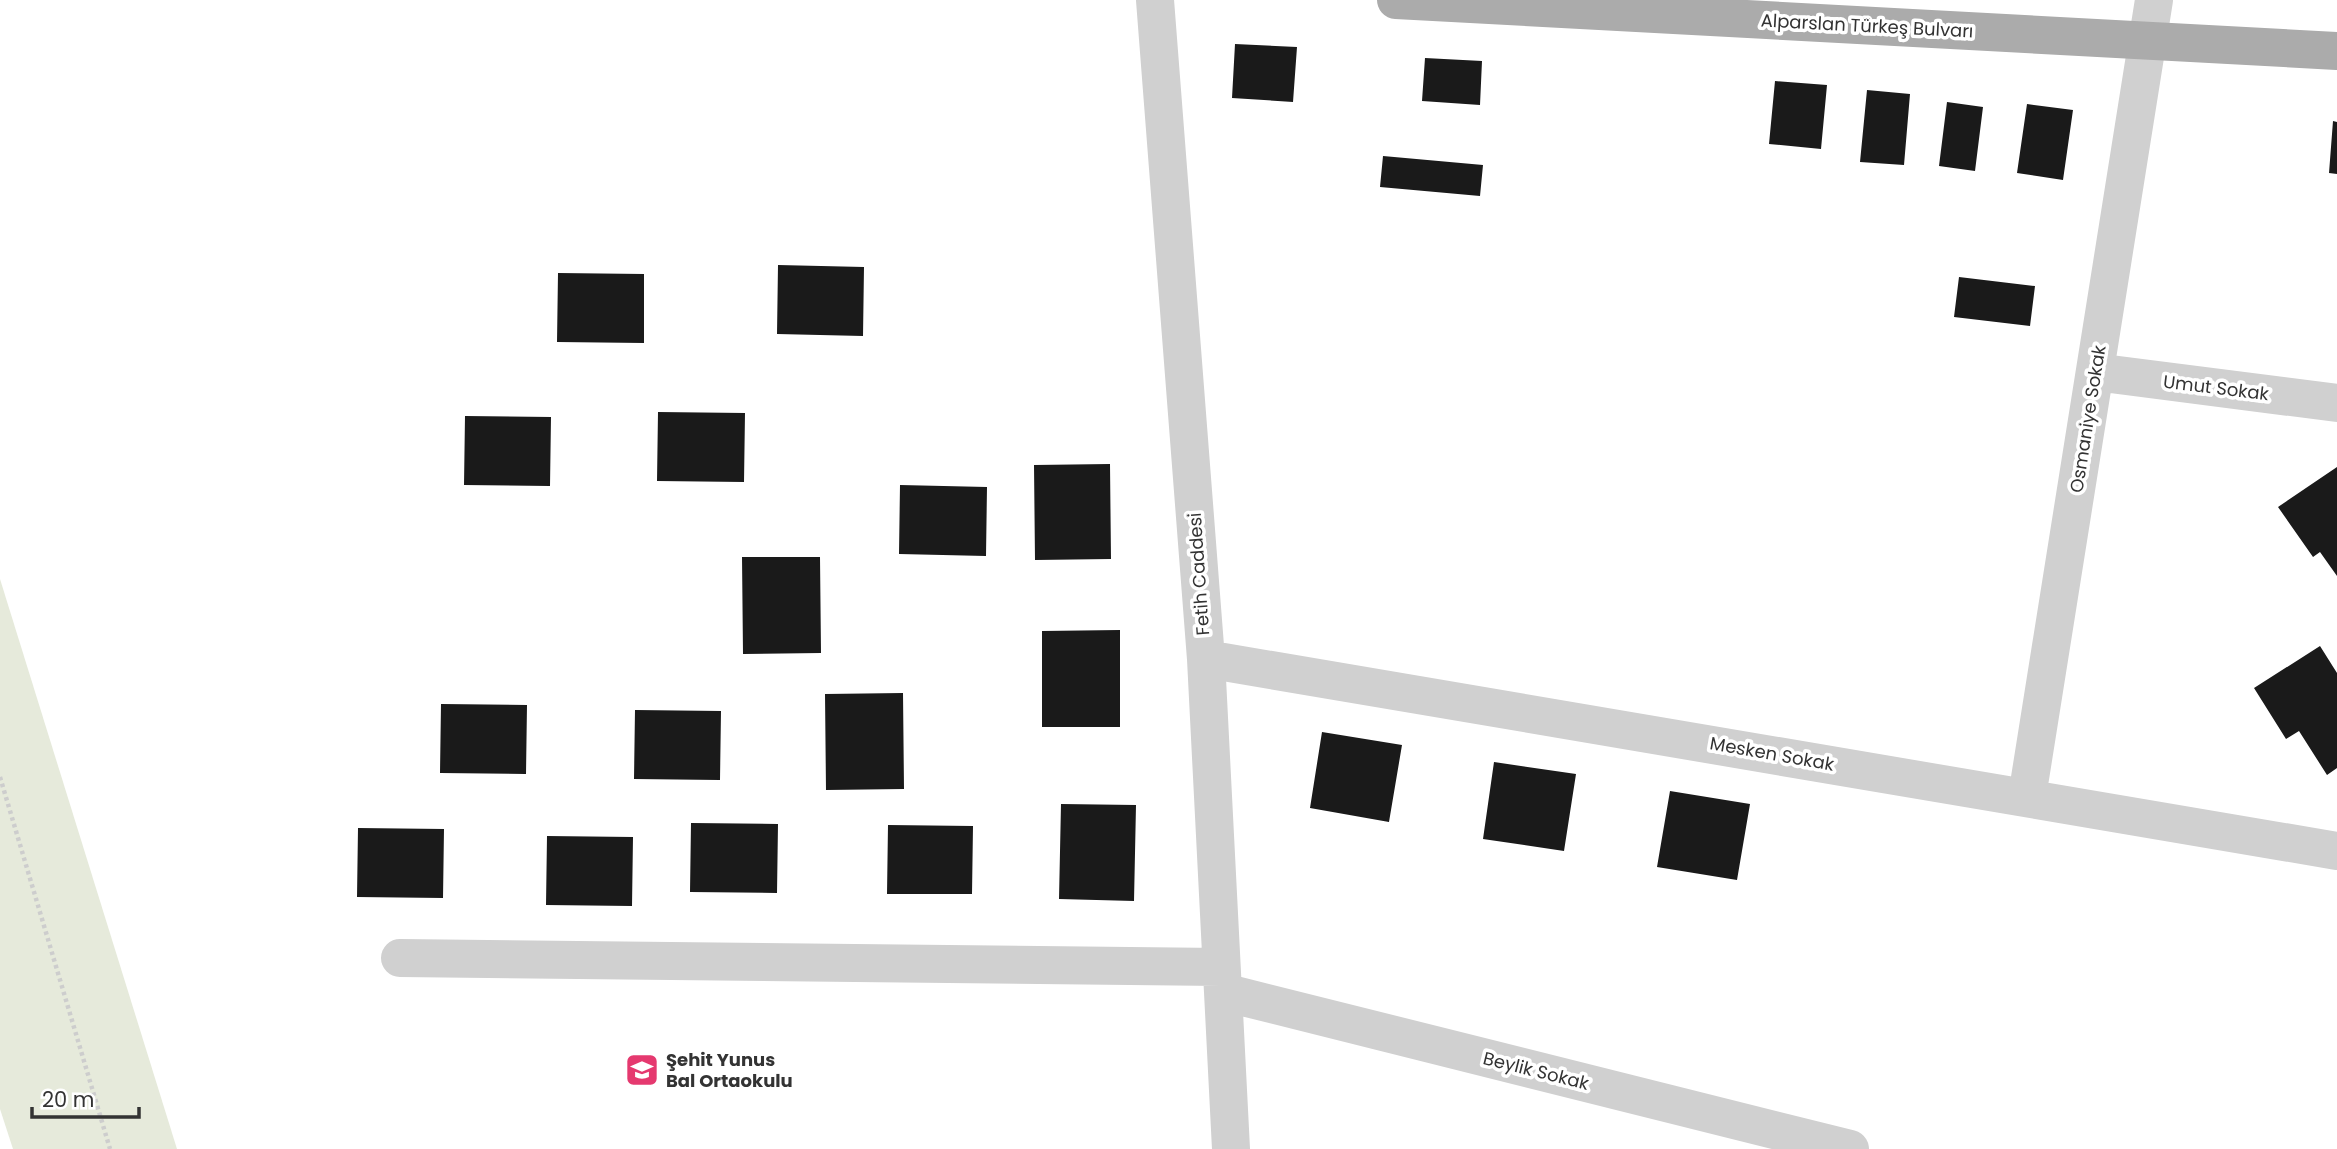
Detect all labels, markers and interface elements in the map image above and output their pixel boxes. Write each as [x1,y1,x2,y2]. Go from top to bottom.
street label: Alparslan Türkeş Bulvarı [1760,7,1974,44]
street label: Osmaniye Sokak [2063,343,2112,495]
street label: Umut Sokak [2162,369,2271,406]
street label: Fetih Caddesi [1182,512,1215,636]
street label: Mesken Sokak [1708,730,1837,777]
street label: Beylik Sokak [1481,1045,1592,1096]
place label: Şehit Yunus Bal Ortaokulu [666,1047,793,1093]
school or university icon: Şehit Yunus Bal Ortaokulu [623,1051,661,1089]
scale bar [32,1076,138,1120]
text: 20 m [42,1085,95,1114]

